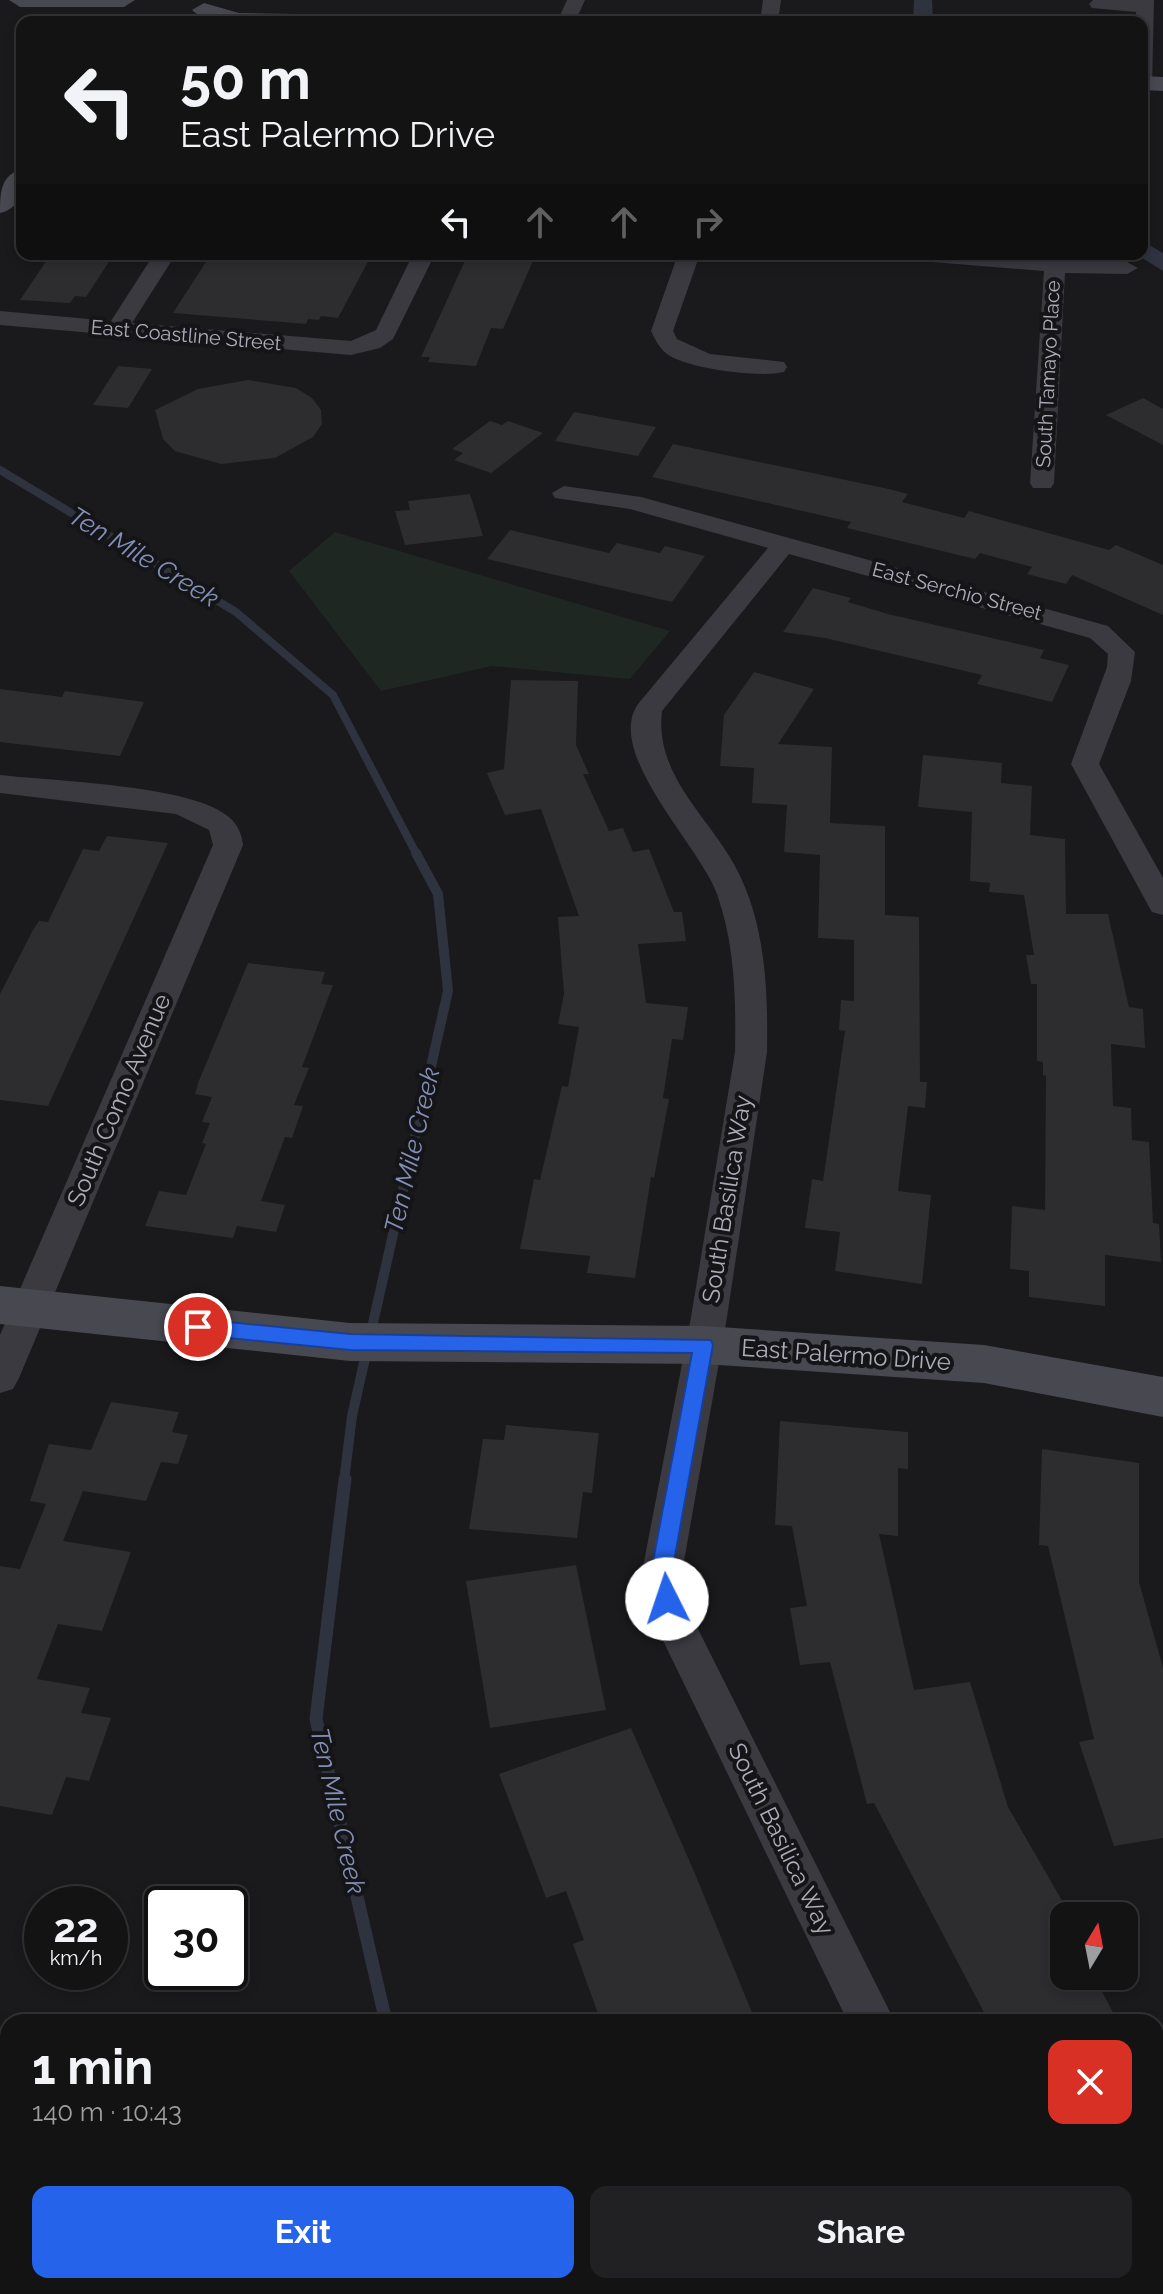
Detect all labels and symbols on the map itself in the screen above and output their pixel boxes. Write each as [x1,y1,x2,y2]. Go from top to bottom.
street label: South Tamayo Place [1031,279,1065,468]
street label: East Coastline Street [90,315,283,355]
water label: Ten Mile Creek [64,501,224,613]
street label: East Serchio Street [870,557,1045,625]
street label: South Como Avenue [61,989,176,1210]
water label: Ten Mile Creek [378,1064,446,1236]
street label: South Basilica Way [696,1093,757,1305]
pin [164,1293,232,1361]
street label: East Palermo Drive [740,1333,952,1376]
position arrow [625,1557,709,1641]
water label: Ten Mile Creek [304,1725,372,1897]
street label: South Basilica Way [722,1738,841,1940]
speed limit sign: 30 [144,1886,248,1990]
north arrow [1050,1902,1138,1990]

